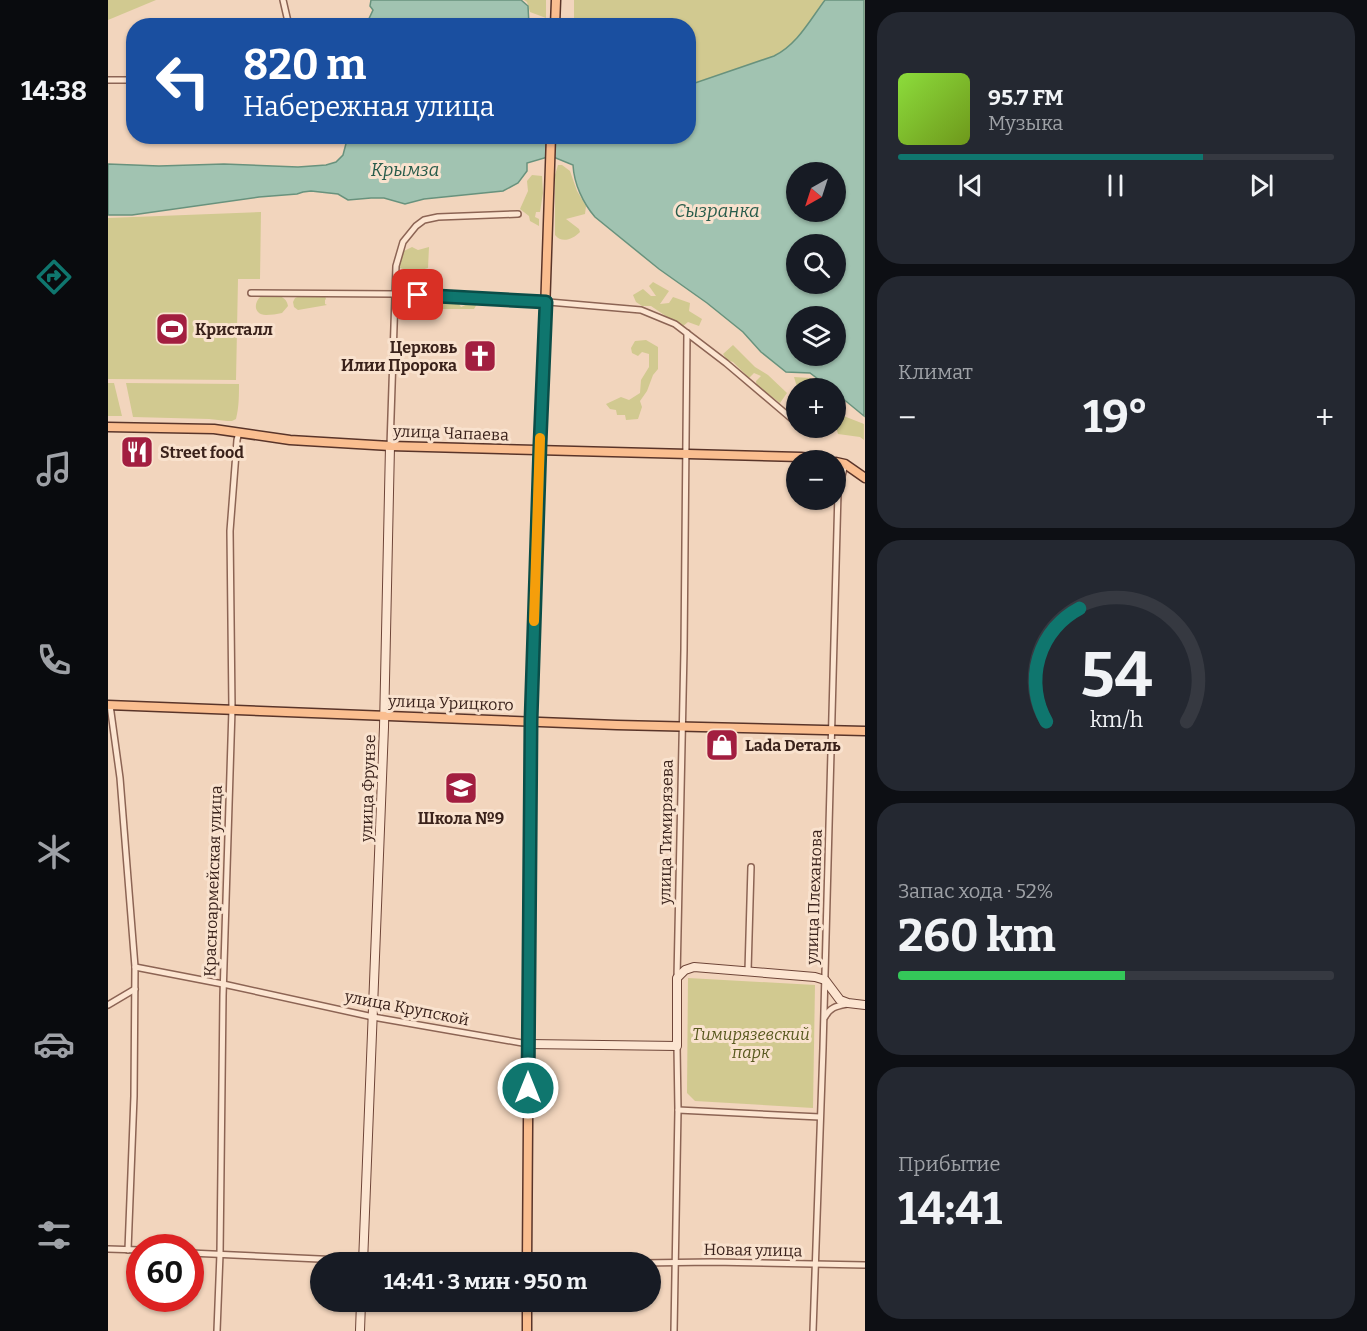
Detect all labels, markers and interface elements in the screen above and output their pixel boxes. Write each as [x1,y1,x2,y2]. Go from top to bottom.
text: 820 m [243,40,366,90]
icon: left [144,42,222,120]
text: 14:38 [21,75,87,107]
text: 95.7 FM [988,84,1064,111]
text: Набережная улица [243,91,495,123]
text: Музыка [988,111,1063,135]
water label: Крымза [371,159,439,181]
north arrow [786,162,846,222]
map controls [786,162,846,510]
icon: previous [954,169,987,202]
icon: pause [1099,169,1132,202]
icon: next [1245,169,1278,202]
water label: Сызранка [675,200,759,222]
button: search [786,234,846,294]
icon: directions [33,256,75,298]
pin [392,269,443,320]
icon: arrive [401,278,434,311]
button: layers [786,306,846,366]
sports icon: Кристалл [154,311,190,347]
place label: Кристалл [195,320,273,339]
place label: Церковь Илии Пророка [341,338,457,375]
church icon: Церковь Илии Пророка [462,338,498,374]
text: Климат [898,360,973,384]
button: + [786,378,846,438]
text: 19° [1083,390,1148,444]
text: − [898,398,916,438]
text: + [1315,398,1334,438]
street label: улица Чапаева [392,421,509,445]
restaurant icon: Street food [119,434,155,470]
place label: Street food [160,443,244,462]
icon: music [33,448,75,490]
button: − [786,450,846,510]
icon: phone [33,639,75,681]
text: 54 [1080,639,1152,714]
street label: улица Урицкого [387,691,514,715]
text: km/h [1089,708,1143,734]
shop icon: Lada Dеталь [704,727,740,763]
street label: улица Фрунзе [357,734,379,843]
place label: Lada Dеталь [745,736,841,755]
street label: улица Тимирязева [655,759,677,906]
school or university icon: Школа №9 [443,770,479,806]
street label: Красноармейская улица [200,785,226,977]
place label: Школа №9 [418,809,504,828]
street label: улица Плеханова [802,829,826,966]
icon: climate [33,831,75,873]
text: Запас хода · 52% [898,879,1054,903]
text: 260 km [898,909,1056,963]
street label: улица Крупской [342,986,471,1029]
icon: car [33,1023,75,1065]
park label: Тимирязевский парк [692,1025,810,1062]
position arrow [496,1056,560,1120]
text: Прибытие [898,1152,1000,1176]
text: 14:41 [898,1182,1002,1236]
icon: filters [33,1214,75,1256]
speed limit sign: 60 [126,1234,204,1312]
street label: Новая улица [703,1240,803,1260]
text: 14:41 · 3 мин · 950 m [384,1268,587,1295]

